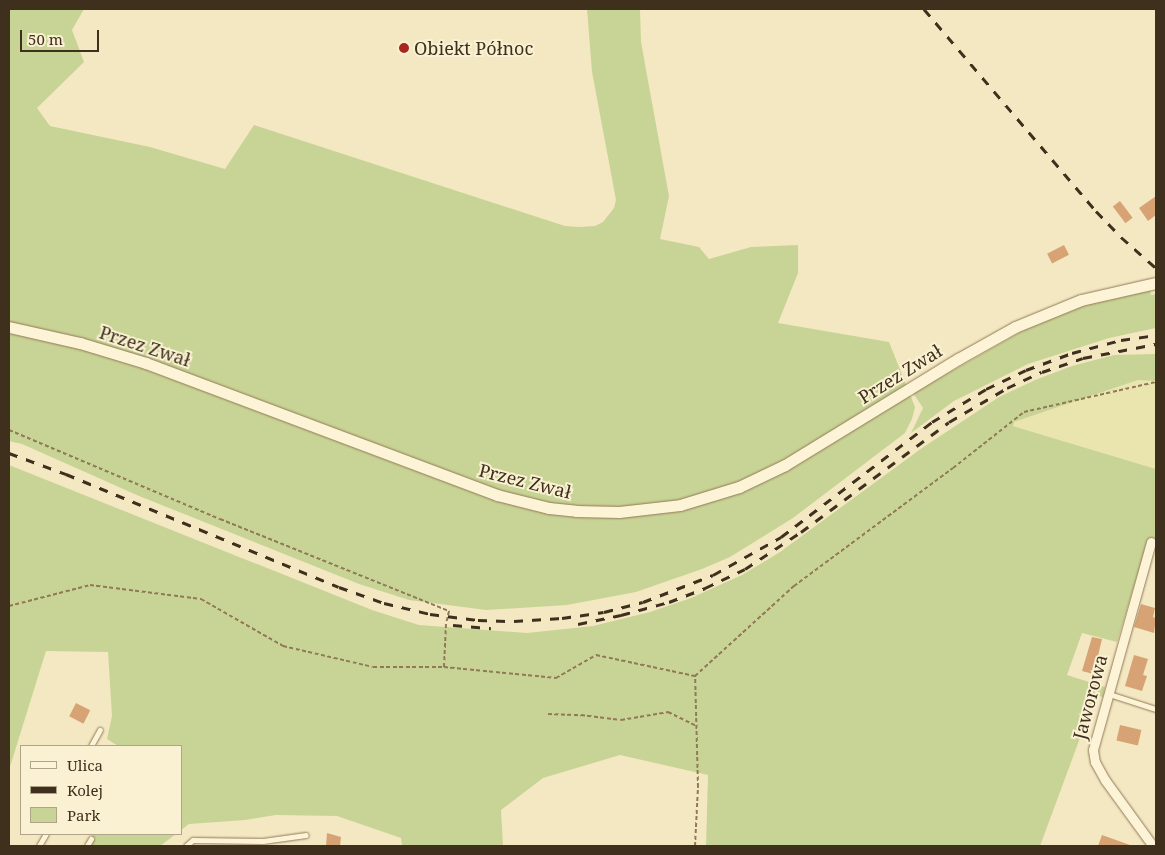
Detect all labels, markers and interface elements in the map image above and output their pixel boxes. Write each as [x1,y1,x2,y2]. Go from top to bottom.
scale bar [22,20,101,52]
text: 50 m [28,29,63,49]
place label: Obiekt Północ [414,37,533,59]
marker: Obiekt Północ [398,42,410,54]
street label: Przez Zwał [97,321,193,371]
street label: Przez Zwał [854,340,946,408]
street label: Przez Zwał [477,459,573,503]
street label: Jaworowa [1068,652,1112,742]
legend [20,745,182,835]
text: Ulica [67,755,103,775]
text: Kolej [67,780,103,800]
text: Park [67,805,100,825]

